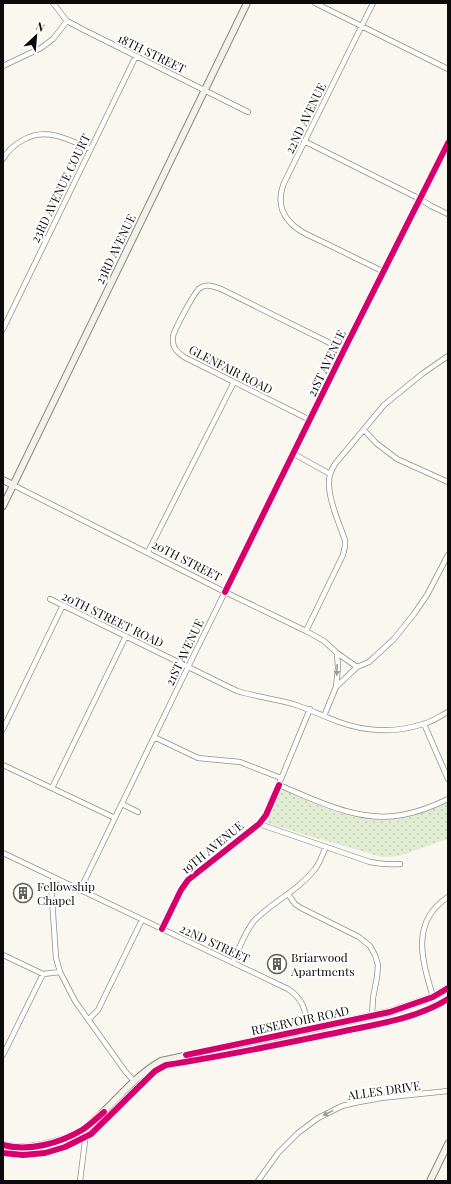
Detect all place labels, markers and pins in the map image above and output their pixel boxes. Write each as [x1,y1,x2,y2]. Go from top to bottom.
place label: Fellowship Chapel [37,878,95,908]
building icon: Fellowship Chapel [12,882,34,904]
place label: Briarwood Apartments [290,949,355,979]
building icon: Briarwood Apartments [266,953,288,975]

